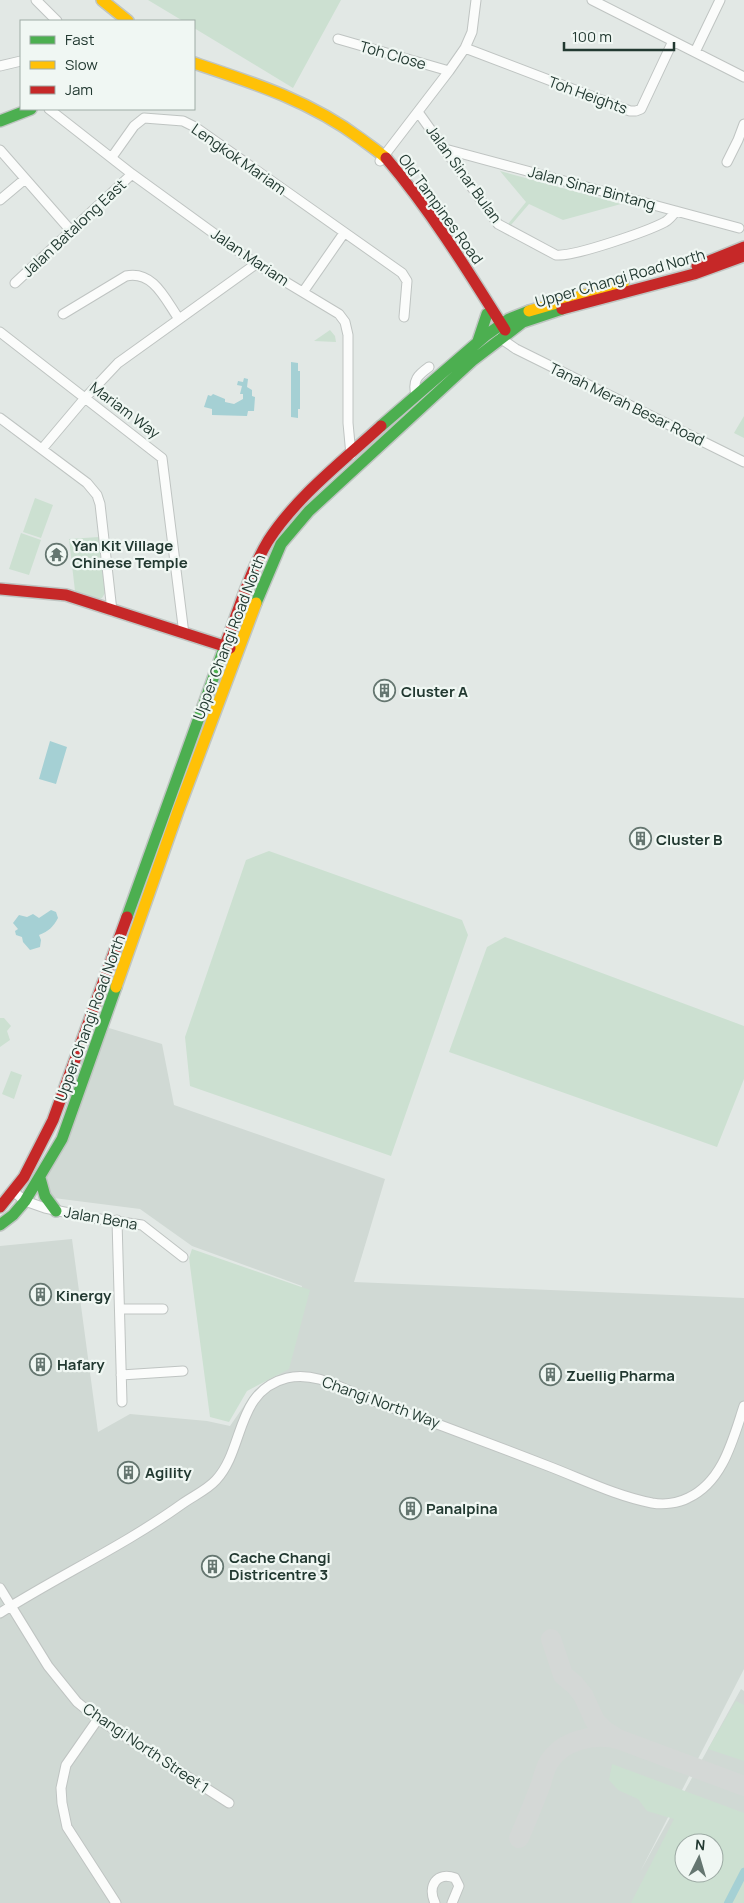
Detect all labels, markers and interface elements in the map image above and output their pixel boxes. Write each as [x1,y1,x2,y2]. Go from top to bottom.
legend [20,20,195,110]
scale bar [564,20,674,52]
text: 100 m [572,26,612,47]
text: Fast [65,29,94,50]
street label: Toh Close [357,36,429,75]
text: Slow [65,54,98,75]
street label: Toh Heights [546,71,631,119]
text: Jam [65,79,93,100]
street label: Lengkok Mariam [187,118,291,200]
street label: Jalan Sinar Bulan [421,121,507,227]
street label: Old Tampines Road [394,150,488,268]
street label: Jalan Sinar Bintang [526,161,658,215]
street label: Jalan Batalong East [18,174,130,282]
street label: Jalan Mariam [207,223,293,291]
street label: Upper Changi Road North [533,244,707,312]
street label: Tanah Merah Besar Road [546,357,708,451]
street label: Mariam Way [86,377,165,443]
place label: Yan Kit Village Chinese Temple [72,535,188,573]
temple icon: Yan Kit Village Chinese Temple [44,542,68,566]
street label: Upper Changi Road North [188,551,270,723]
building icon: Cluster A [373,679,397,703]
place label: Cluster A [401,681,468,702]
building icon: Cluster B [628,827,652,851]
place label: Cluster B [656,829,723,850]
street label: Upper Changi Road North [50,932,130,1104]
street label: Jalan Bena [63,1201,139,1235]
building icon: Kinergy [28,1283,52,1307]
place label: Kinergy [56,1285,112,1306]
building icon: Hafary [29,1352,53,1376]
place label: Hafary [57,1354,105,1375]
building icon: Zuellig Pharma [538,1363,562,1387]
place label: Zuellig Pharma [566,1365,675,1386]
street label: Changi North Way [319,1371,443,1433]
building icon: Agility [117,1460,141,1484]
place label: Agility [145,1462,192,1483]
building icon: Panalpina [398,1496,422,1520]
place label: Panalpina [426,1498,498,1519]
place label: Cache Changi Districentre 3 [229,1547,331,1585]
building icon: Cache Changi Districentre 3 [201,1554,225,1578]
street label: Changi North Street 1 [79,1698,213,1798]
north arrow [674,1833,724,1883]
text: N [694,1835,706,1854]

